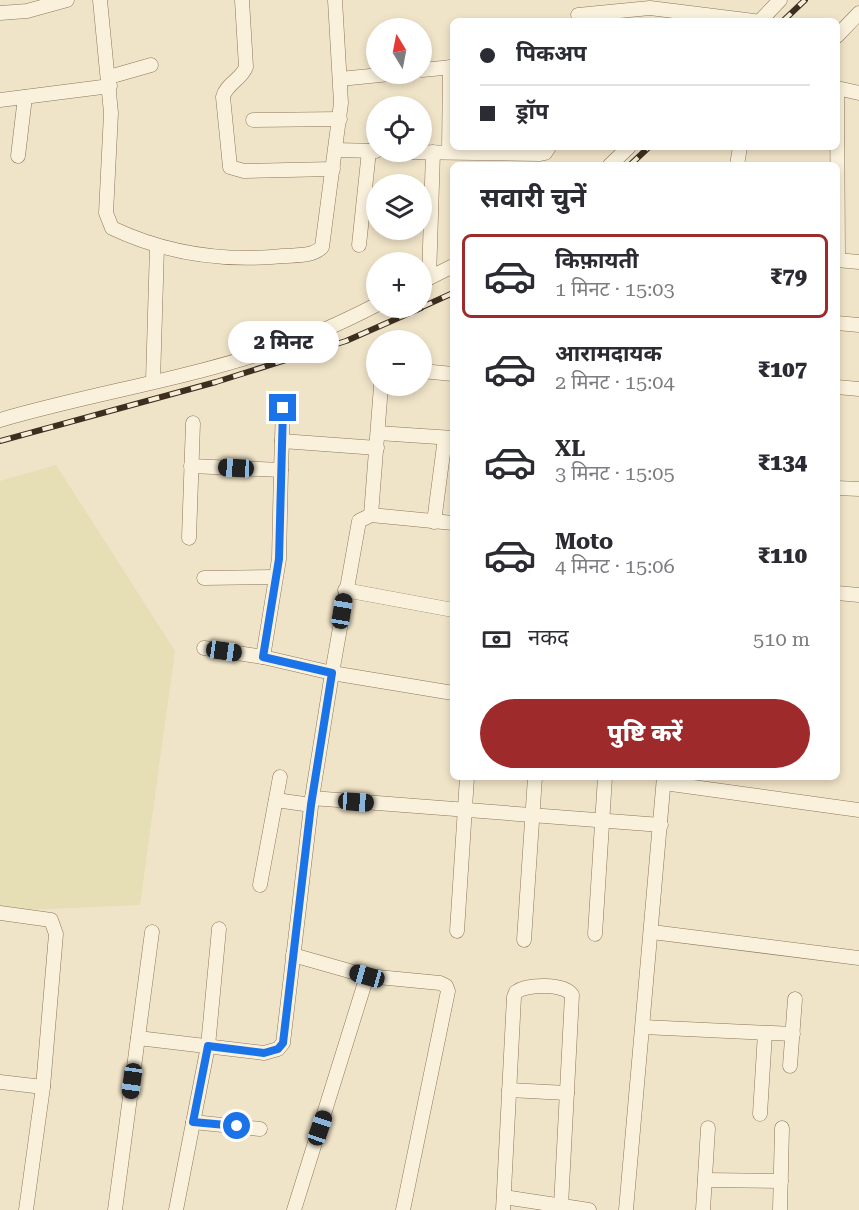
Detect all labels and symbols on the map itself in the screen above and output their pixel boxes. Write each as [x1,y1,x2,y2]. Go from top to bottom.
north arrow [366,18,432,84]
callout: 2 मिनट [228,321,338,363]
route end [269,394,296,421]
car [218,458,254,478]
car [330,592,354,630]
car [205,640,243,662]
car [337,792,375,812]
car [347,962,387,990]
car [121,1062,143,1100]
car [306,1108,334,1148]
route start [223,1112,250,1139]

